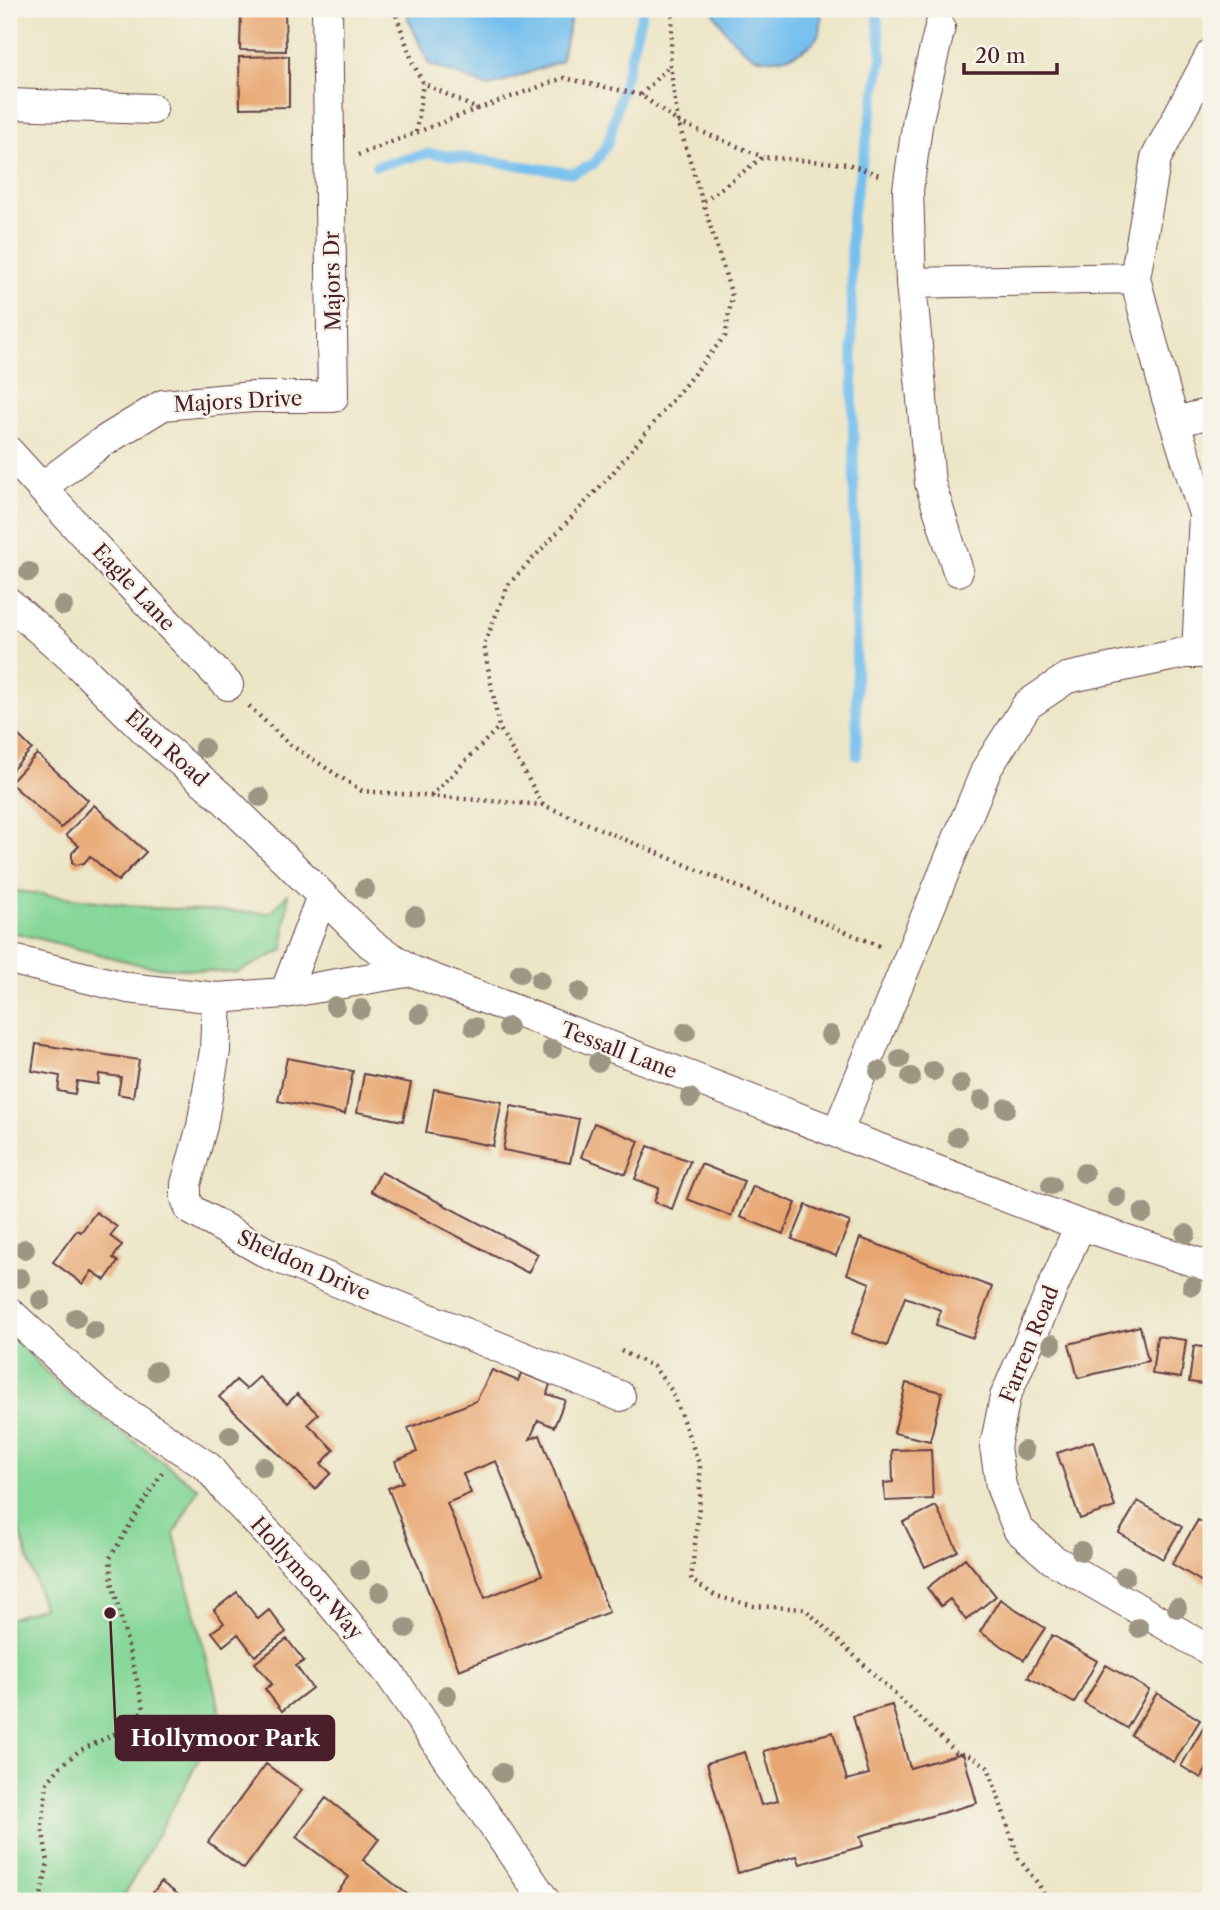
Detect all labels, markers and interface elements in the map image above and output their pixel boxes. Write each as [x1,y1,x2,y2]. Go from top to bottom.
scale bar [964,32,1057,76]
text: 20 m [975,43,1026,68]
street label: Majors Dr [319,230,345,331]
street label: Majors Drive [173,385,303,417]
street label: Eagle Lane [87,538,181,636]
street label: Elan Road [121,704,214,792]
street label: Tessall Lane [557,1016,681,1084]
street label: Sheldon Drive [234,1225,374,1305]
street label: Farren Road [994,1282,1064,1406]
street label: Hollymoor Way [245,1512,369,1645]
callout: Hollymoor Park [116,1716,334,1760]
text: Hollymoor Park [130,1724,320,1752]

